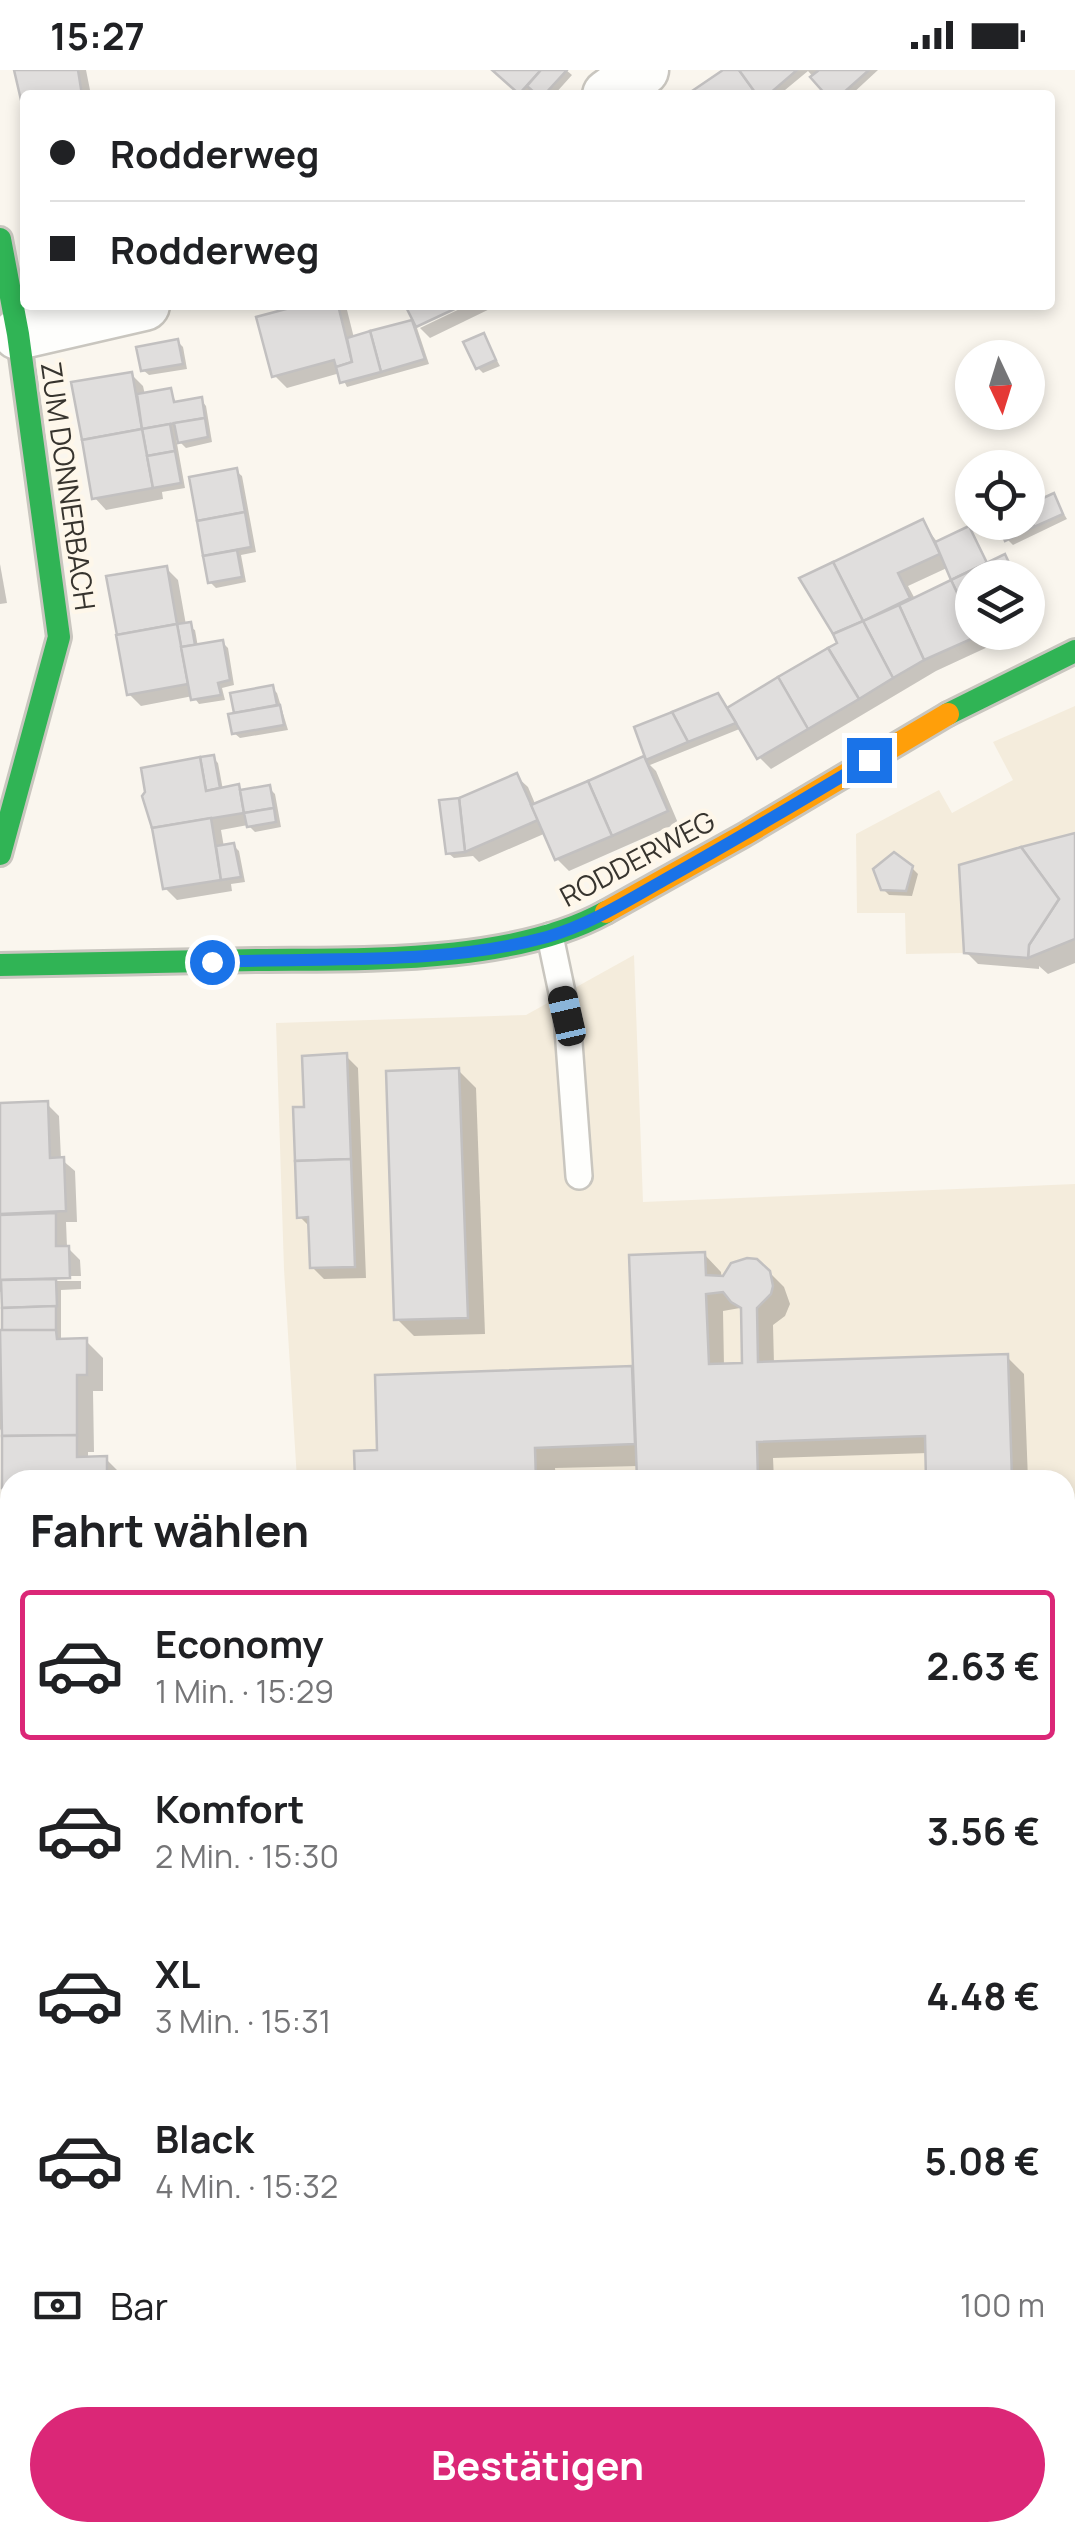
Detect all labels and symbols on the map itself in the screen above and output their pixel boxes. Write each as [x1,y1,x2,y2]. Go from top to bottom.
north arrow [955,340,1045,430]
street label: ZUM DONNERBACH [33,359,105,613]
route end [847,738,892,783]
street label: RODDERWEG [553,801,721,915]
route start [190,940,235,985]
car [546,983,588,1049]

